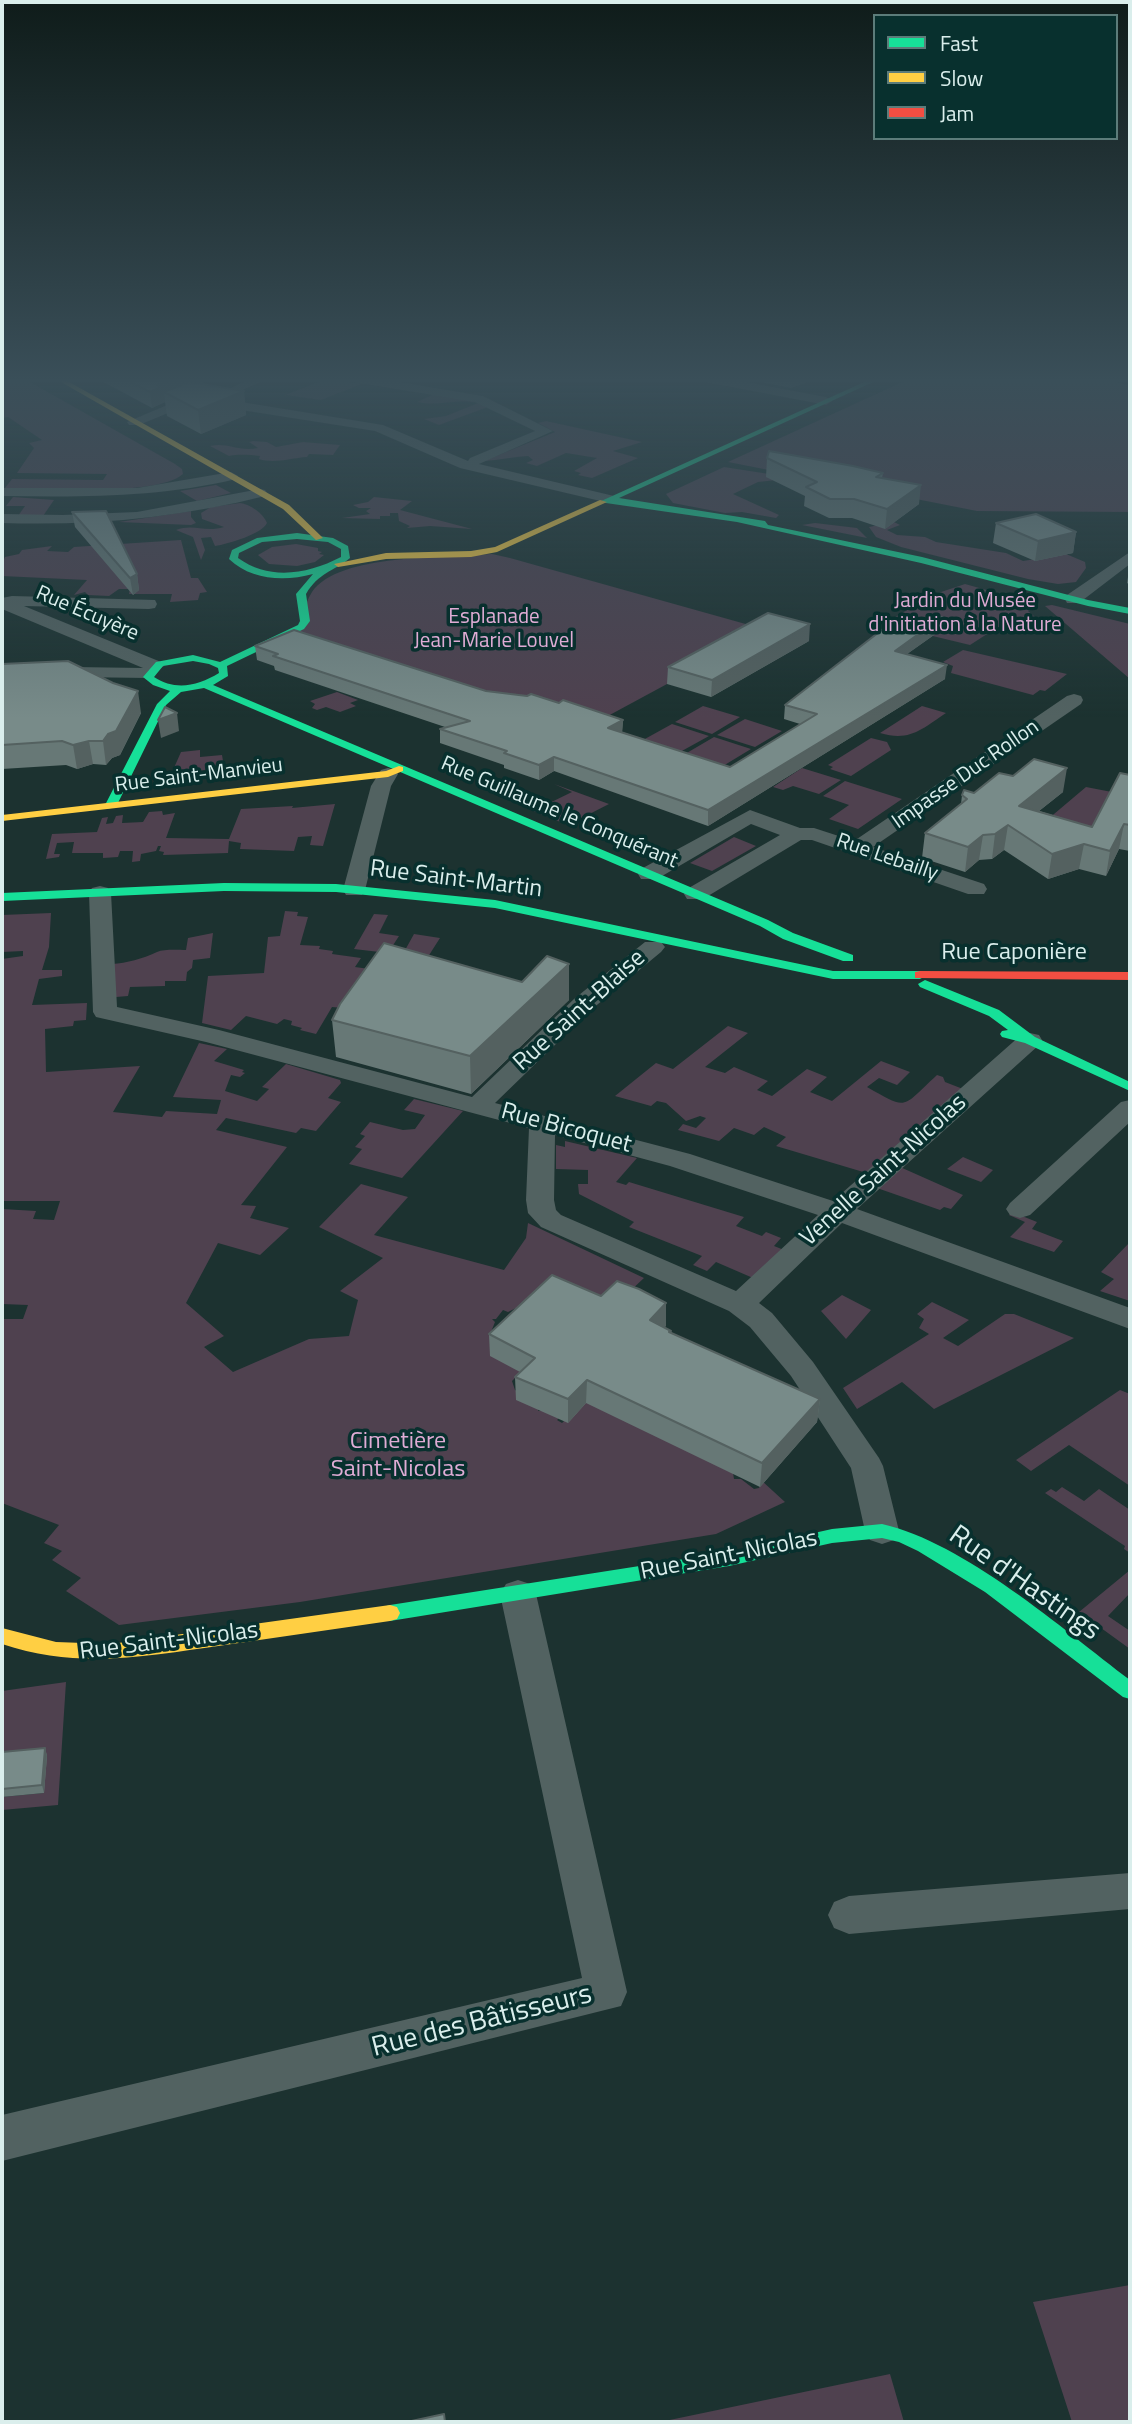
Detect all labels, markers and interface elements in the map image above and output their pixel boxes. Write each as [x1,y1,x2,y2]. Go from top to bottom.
legend [873,14,1118,140]
text: Fast [940,27,978,59]
text: Slow [940,62,983,94]
text: Jam [940,97,974,129]
street label: Rue Écuyère [32,581,142,647]
park label: Jardin du Musée d'initiation à la Nature [868,589,1062,639]
park label: Esplanade Jean-Marie Louvel [414,605,574,655]
street label: Impasse Duc Rollon [888,715,1044,835]
street label: Rue Guillaume le Conquérant [437,752,681,874]
street label: Rue Saint-Manvieu [114,753,284,799]
street label: Rue Lebailly [833,829,941,887]
street label: Rue Saint-Martin [368,855,544,905]
street label: Rue Caponière [941,939,1087,967]
street label: Rue Saint-Blaise [508,944,652,1078]
street label: Venelle Saint-Nicolas [795,1089,973,1253]
street label: Rue Bicoquet [498,1098,634,1160]
park label: Cimetière Saint-Nicolas [331,1428,465,1484]
street label: Rue d'Hastings [942,1519,1106,1649]
street label: Rue Saint-Nicolas [638,1525,820,1587]
street label: Rue Saint-Nicolas [78,1617,260,1667]
street label: Rue des Bâtisseurs [369,1978,595,2066]

